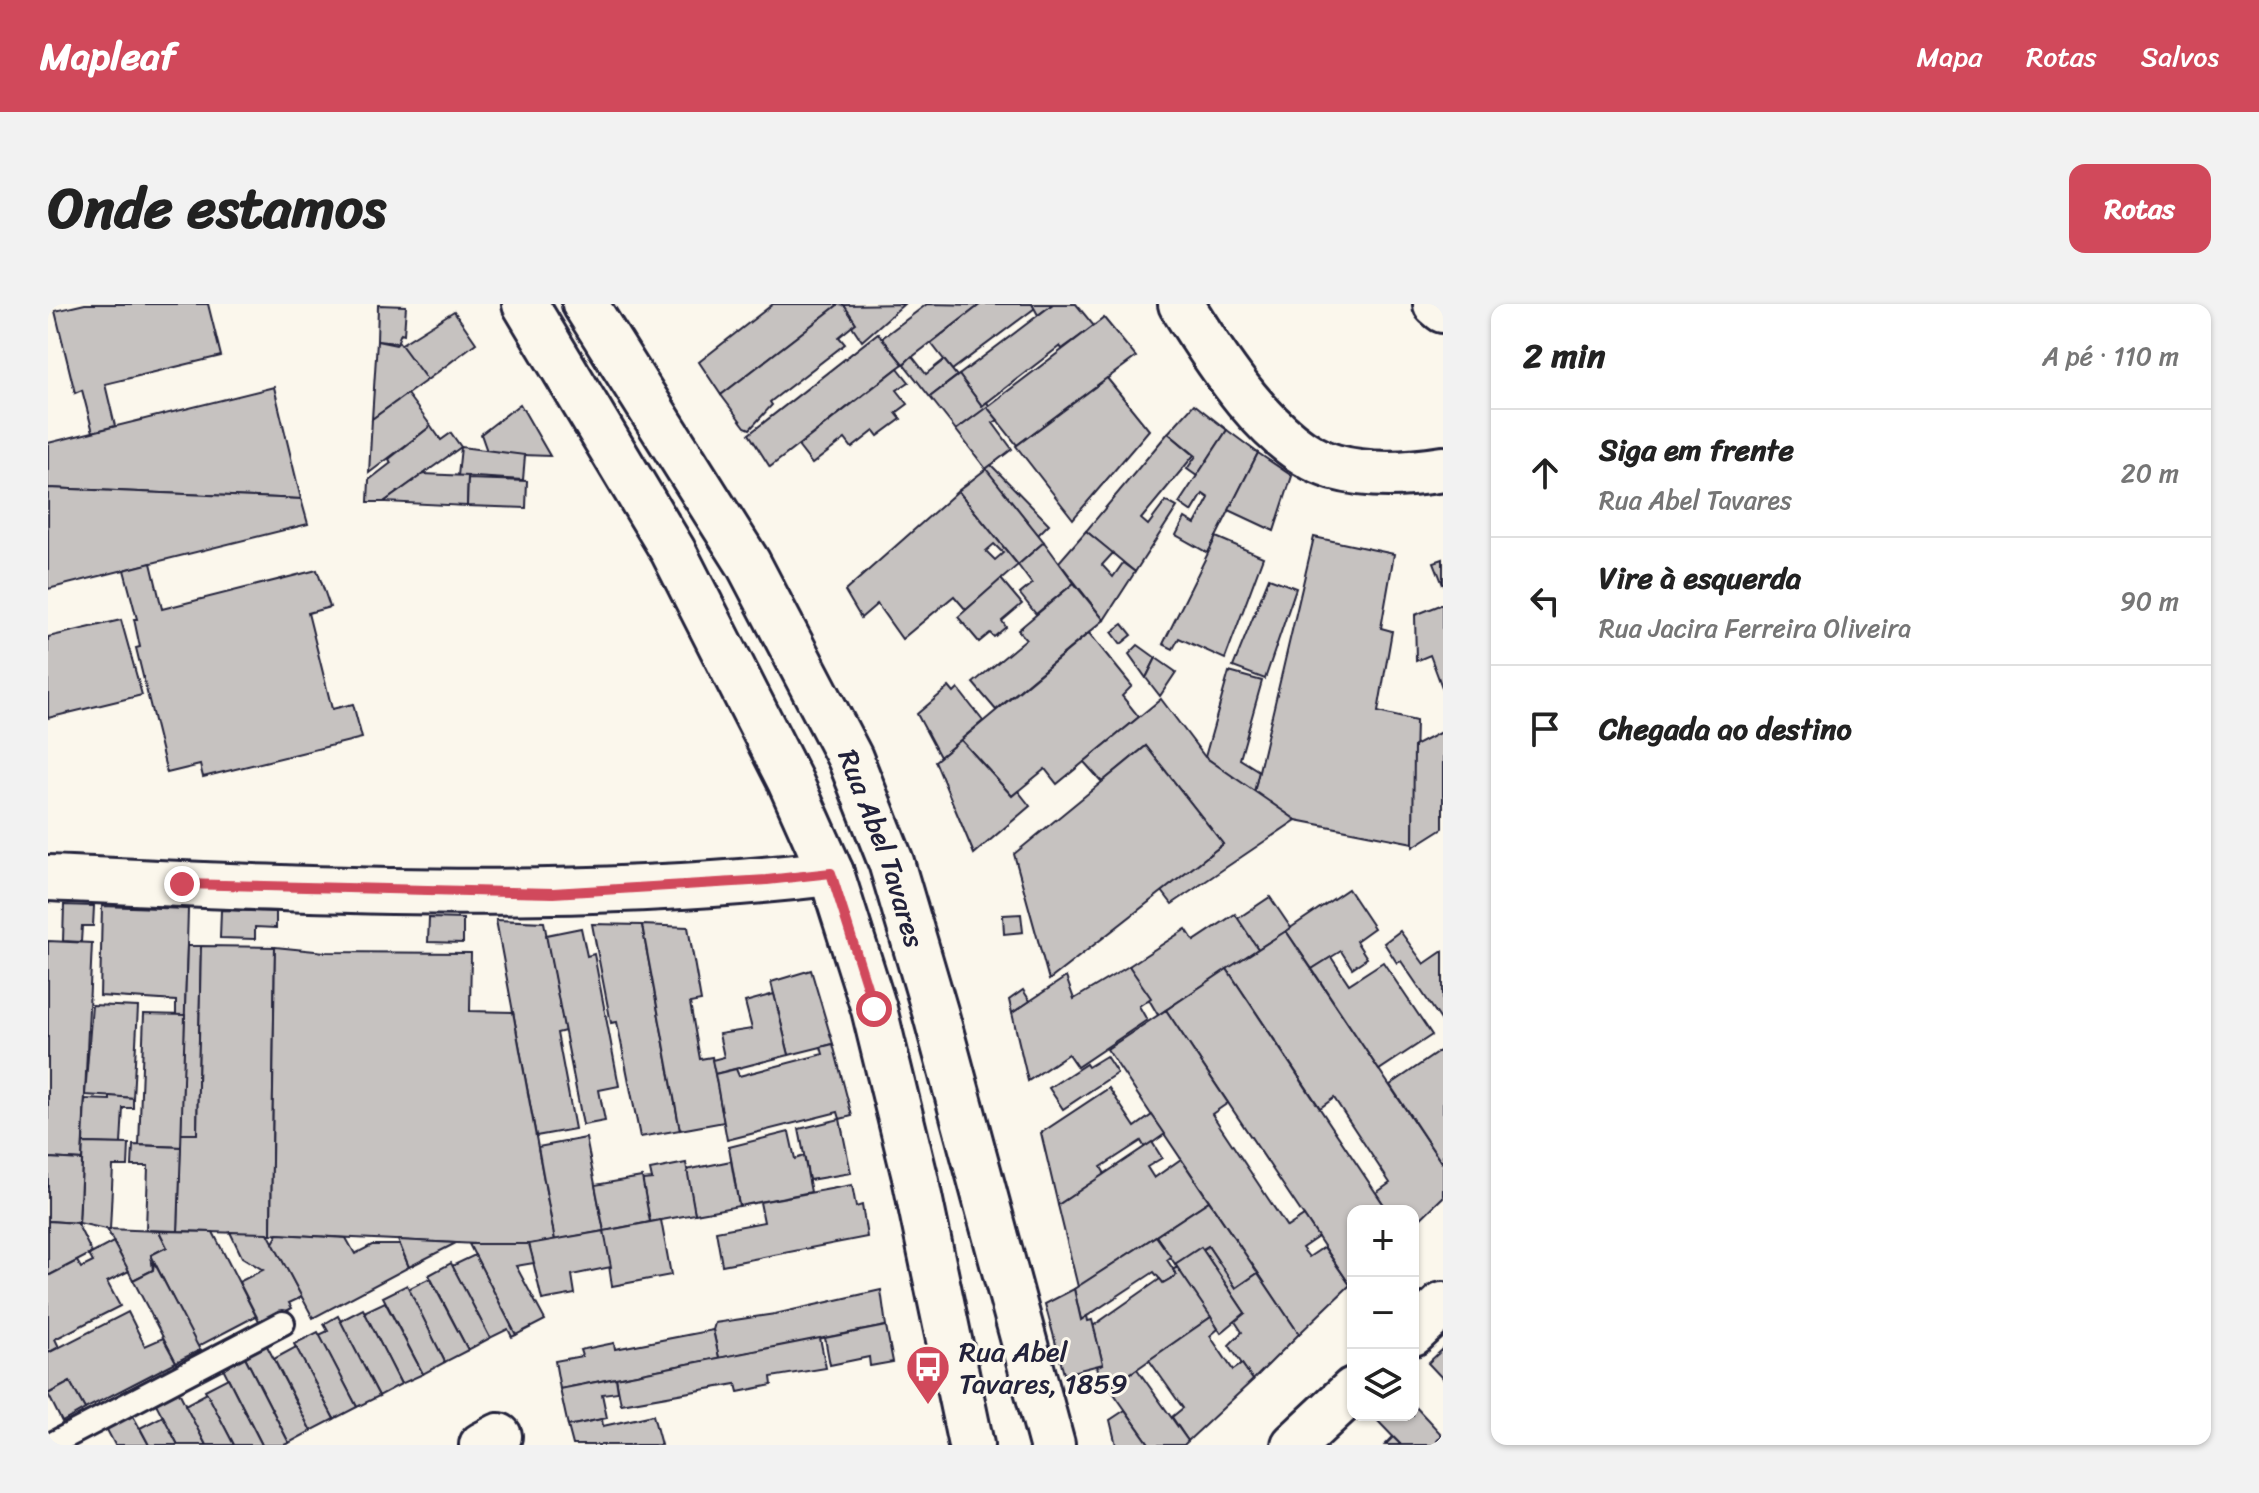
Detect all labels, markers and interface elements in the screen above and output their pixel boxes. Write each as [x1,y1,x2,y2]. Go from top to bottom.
text: Mapleaf [40,23,176,90]
text: Mapa [1916,32,1982,81]
text: Rotas [2026,32,2097,81]
text: Salvos [2141,32,2219,81]
text: Onde estamos [48,159,386,258]
button: Rotas [2069,164,2211,253]
text: 2 min [1523,326,1605,386]
text: A pé · 110 m [2042,333,2179,379]
text: Siga em frente [1599,423,1794,477]
text: 20 m [2121,450,2179,496]
icon: ahead [1523,451,1567,495]
text: Rua Abel Tavares [1599,477,1792,523]
text: Vire à esquerda [1599,551,1801,605]
text: 90 m [2120,578,2179,624]
icon: left [1523,579,1567,623]
text: Rua Jacira Ferreira Oliveira [1599,605,1911,651]
text: Chegada ao destino [1599,702,1852,756]
icon: arrive [1523,707,1567,751]
street label: Rua Abel Tavares [824,742,939,954]
route end [164,866,200,902]
route start [856,991,892,1027]
map controls [1347,1205,1419,1421]
button: + [1347,1205,1419,1277]
button: − [1347,1277,1419,1349]
place label: Rua Abel Tavares, 1859 [959,1327,1128,1408]
bus stop icon: Rua Abel Tavares, 1859 [904,1343,952,1406]
button: layers [1347,1349,1419,1421]

